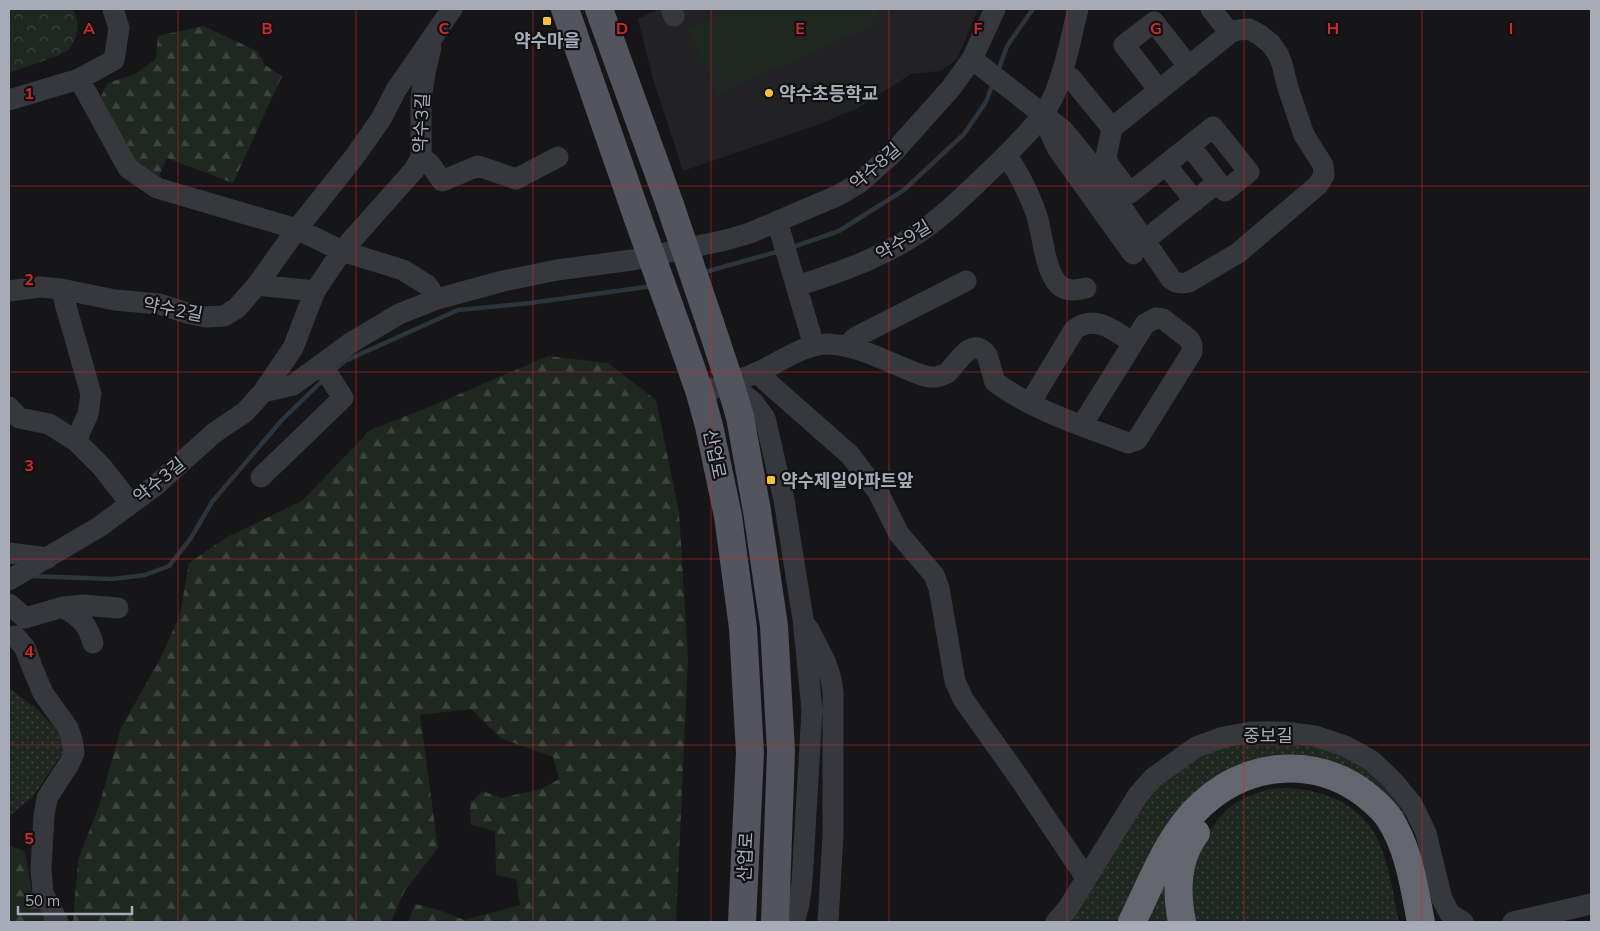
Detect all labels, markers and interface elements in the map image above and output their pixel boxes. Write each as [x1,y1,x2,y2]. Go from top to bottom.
marker: 약수마을 [541,15,553,27]
text: A [83,18,95,38]
text: B [261,18,273,38]
text: C [439,18,450,38]
text: D [616,18,628,38]
text: E [795,18,805,38]
text: F [973,18,983,38]
text: G [1150,18,1162,38]
text: H [1327,18,1339,38]
text: I [1509,18,1513,38]
place label: 약수마을 [514,29,580,52]
place label: 약수초등학교 [779,82,878,105]
text: 1 [24,83,34,103]
marker: 약수초등학교 [763,87,775,99]
street label: 약수3길 [408,92,434,154]
street label: 약수8길 [845,137,905,195]
street label: 약수9길 [871,215,935,265]
text: 2 [24,269,34,289]
street label: 약수2길 [141,292,205,326]
street label: 산업로 [699,427,731,481]
street label: 약수3길 [128,452,190,508]
text: 3 [24,455,34,475]
place label: 약수제일아파트앞 [781,469,914,492]
marker: 약수제일아파트앞 [765,474,777,486]
text: 4 [24,641,34,661]
street label: 중보길 [1243,724,1293,747]
text: 5 [24,828,34,848]
street label: 산업로 [732,832,758,882]
scale bar [18,884,131,916]
text: 50 m [25,891,60,910]

